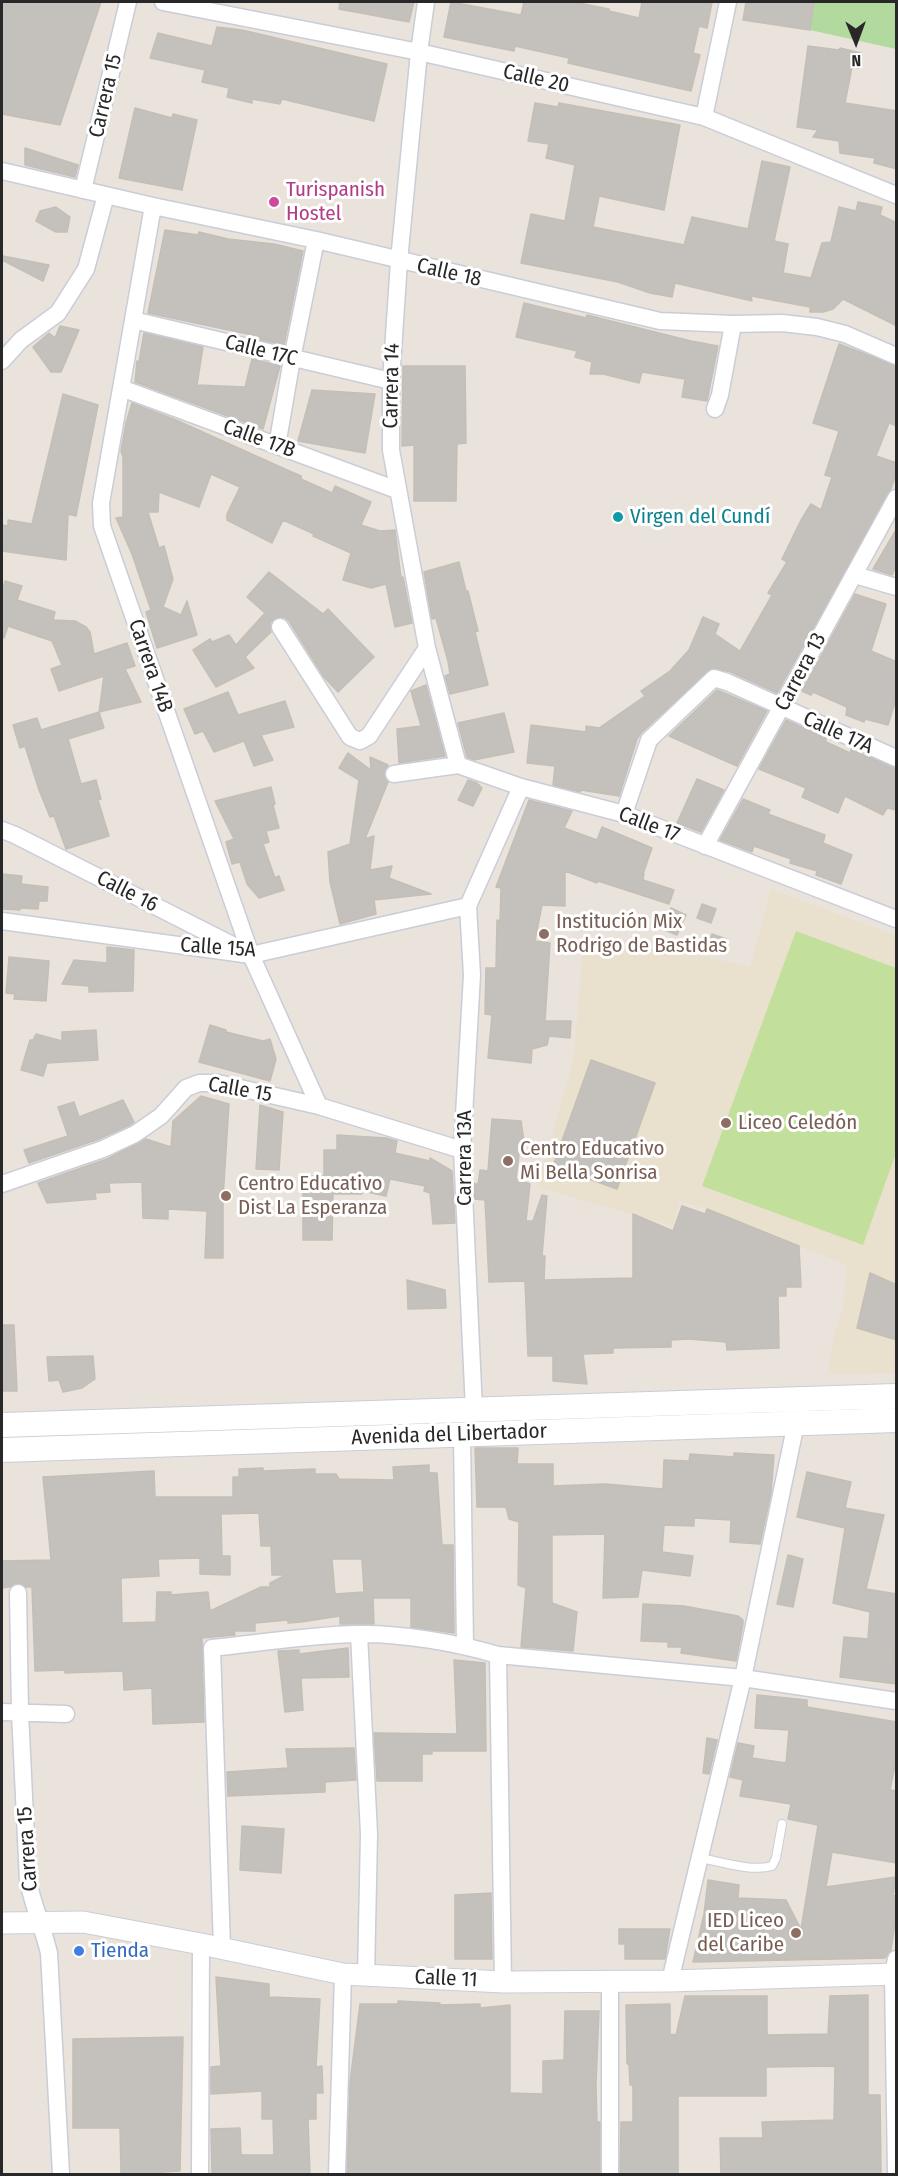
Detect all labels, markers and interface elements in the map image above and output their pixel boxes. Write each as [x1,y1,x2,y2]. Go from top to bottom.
north arrow [826,12,886,72]
text: N [851,51,861,70]
street label: Carrera 15 [84,52,128,140]
street label: Calle 20 [501,59,571,99]
place label: Turispanish Hostel [286,177,385,227]
marker: Turispanish Hostel [267,195,281,209]
street label: Calle 18 [414,253,484,293]
street label: Calle 17C [222,330,300,372]
street label: Carrera 14 [379,343,405,429]
street label: Calle 17B [219,414,299,464]
place label: Virgen del Cundí [630,504,770,530]
marker: Virgen del Cundí [611,510,625,524]
street label: Carrera 14B [122,616,178,716]
street label: Carrera 13 [770,629,832,715]
street label: Calle 17A [799,706,877,760]
street label: Calle 17 [615,802,683,848]
street label: Calle 16 [92,866,162,918]
place label: Institución Mix Rodrigo de Bastidas [556,909,727,959]
marker: Institución Mix Rodrigo de Bastidas [537,927,551,941]
street label: Calle 15A [179,933,257,963]
street label: Calle 15 [206,1072,274,1108]
street label: Carrera 13A [452,1110,478,1206]
place label: Liceo Celedón [738,1110,857,1136]
marker: Liceo Celedón [719,1116,733,1130]
place label: Centro Educativo Mi Bella Sonrisa [520,1136,664,1186]
marker: Centro Educativo Mi Bella Sonrisa [501,1154,515,1168]
place label: Centro Educativo Dist La Esperanza [238,1171,387,1221]
marker: Centro Educativo Dist La Esperanza [219,1189,233,1203]
street label: Avenida del Libertador [351,1419,547,1451]
street label: Carrera 15 [12,1806,44,1892]
place label: IED Liceo del Caribe [697,1908,784,1958]
marker: IED Liceo del Caribe [789,1926,803,1940]
place label: Tienda [91,1938,149,1964]
marker: Tienda [72,1944,86,1958]
street label: Calle 11 [414,1965,478,1993]

